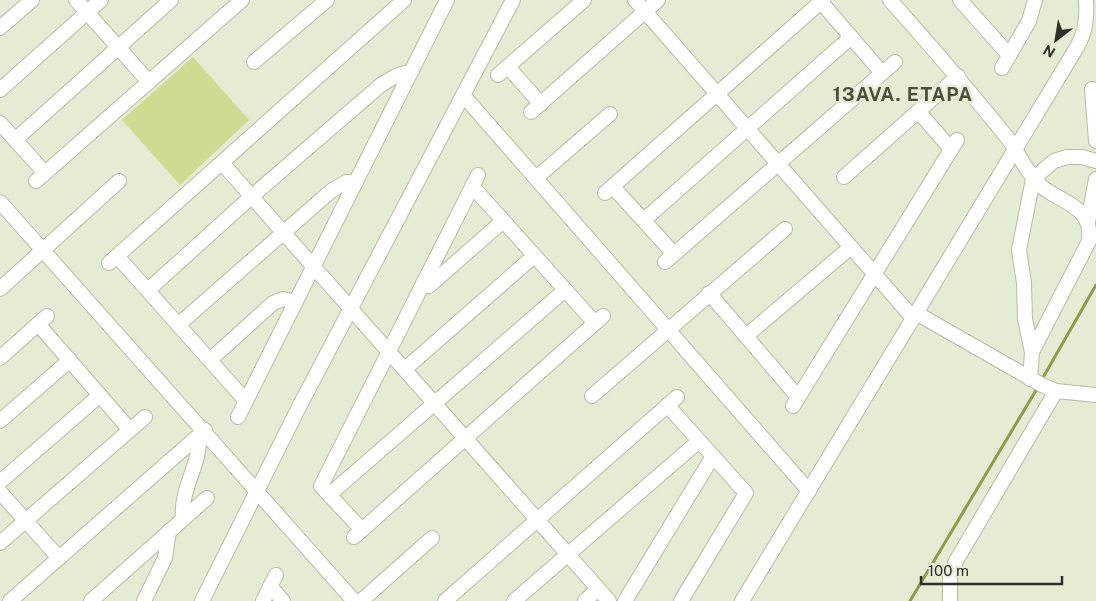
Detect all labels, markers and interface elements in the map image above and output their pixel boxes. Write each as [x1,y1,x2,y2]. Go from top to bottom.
north arrow [1031,15,1081,65]
text: N [1040,41,1058,61]
district label: 13AVA. ETAPA [833,83,973,105]
scale bar [921,554,1062,586]
text: 100 m [928,562,969,579]

